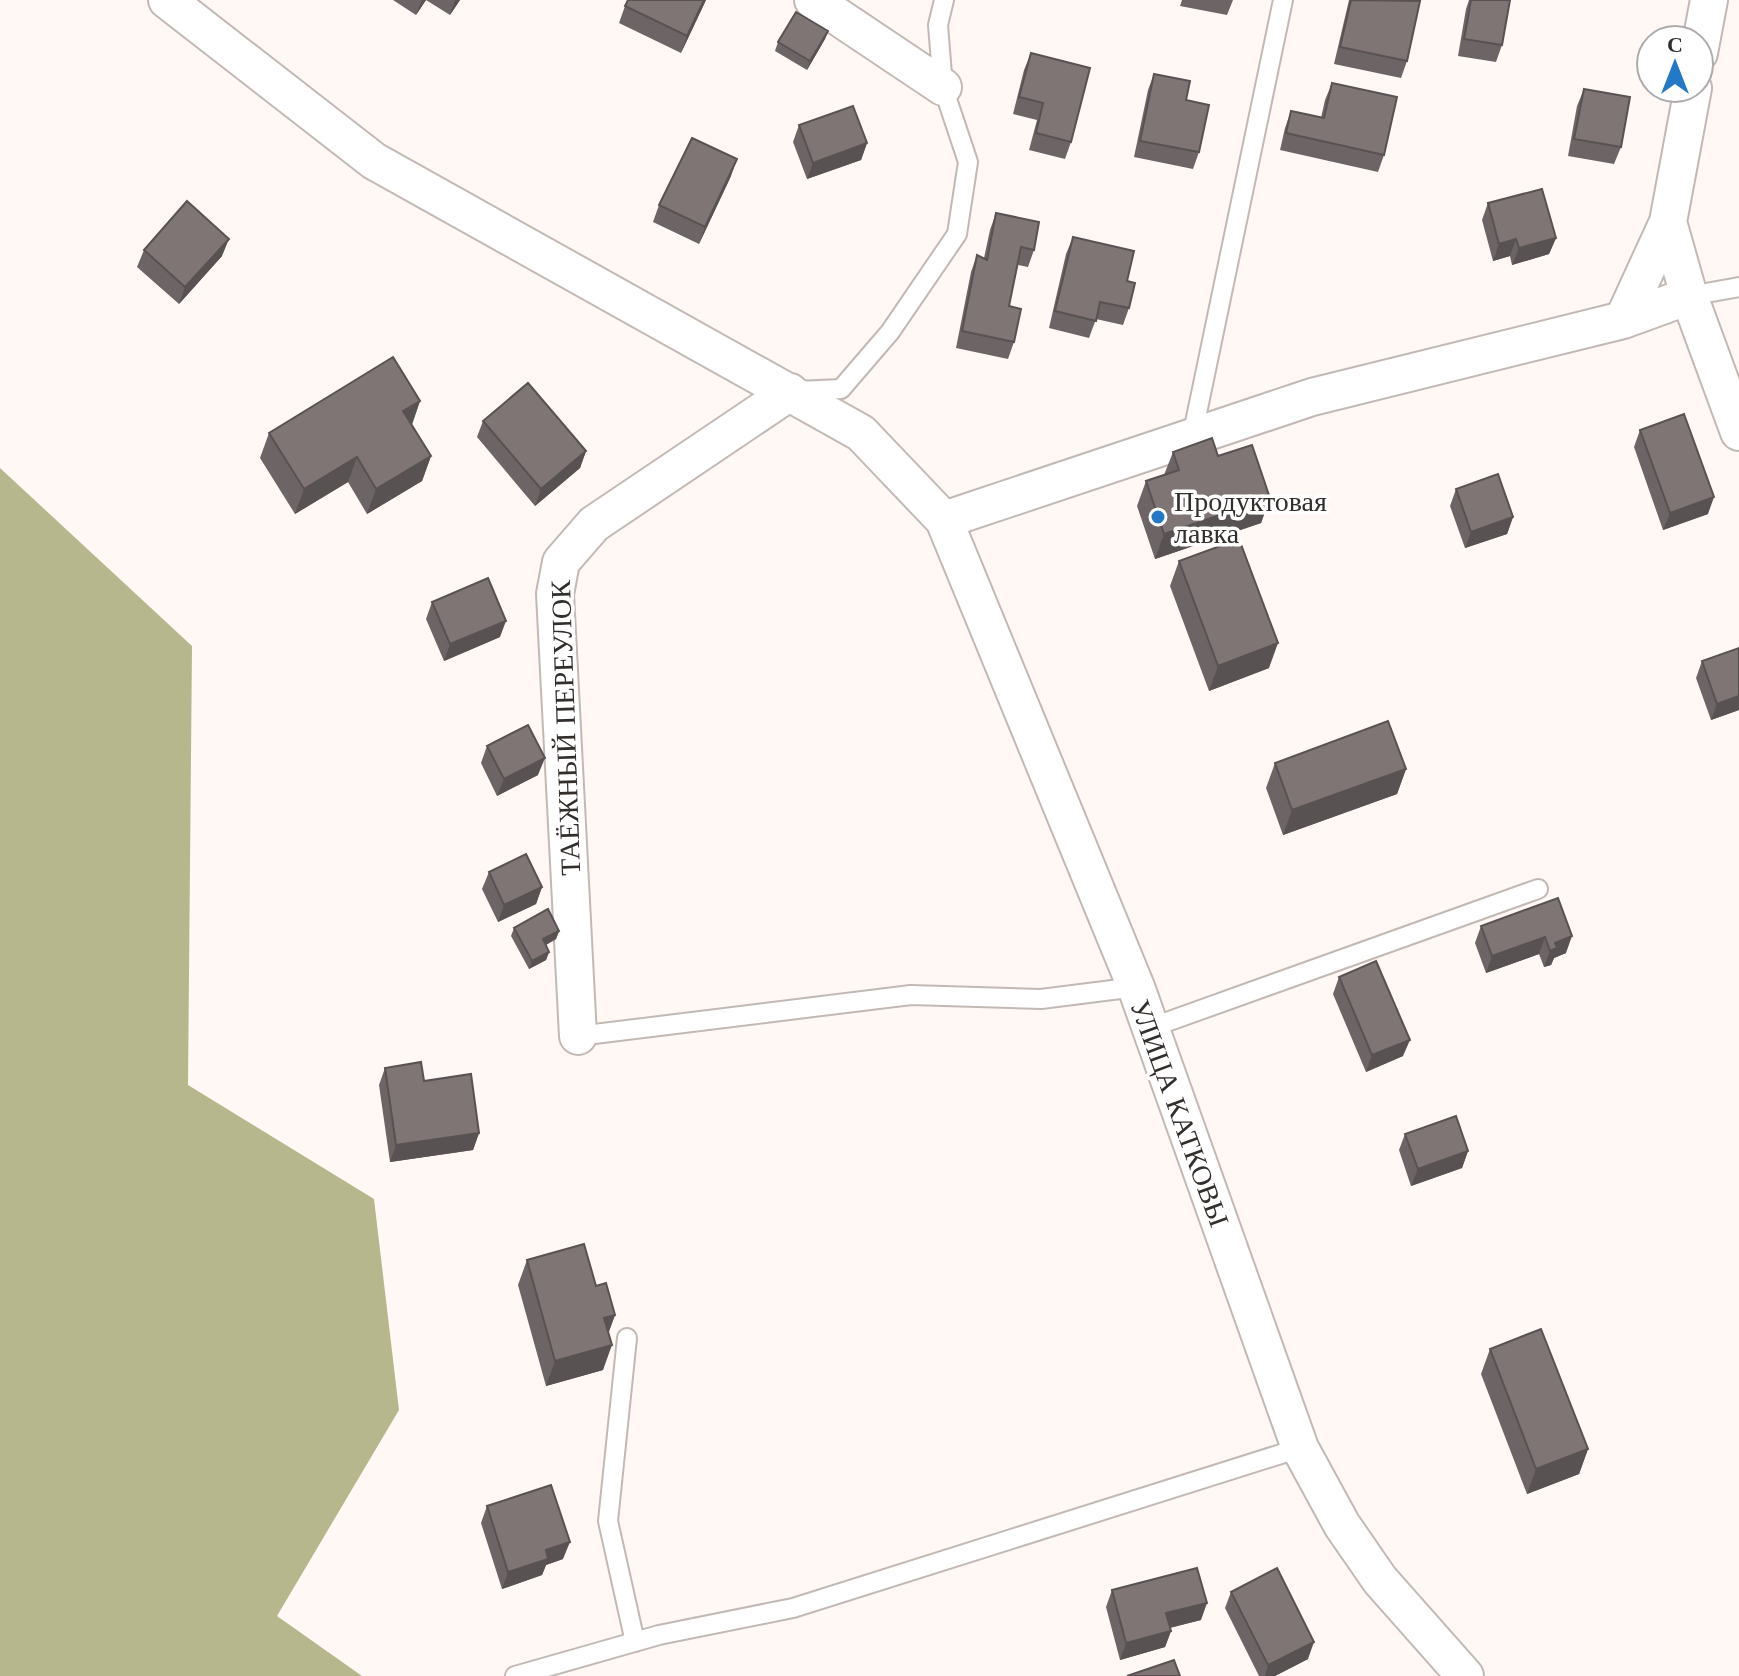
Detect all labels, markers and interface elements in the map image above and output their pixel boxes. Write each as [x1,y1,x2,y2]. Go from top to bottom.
north arrow [1635,24,1715,104]
text: С [1667,31,1683,58]
place label: Продуктовая лавка [1174,484,1327,551]
marker: Продуктовая лавка [1149,508,1167,526]
street label: ТАЁЖНЫЙ ПЕРЕУЛОК [543,579,588,876]
street label: УЛИЦА КАТКОВЫ [1122,995,1237,1232]

